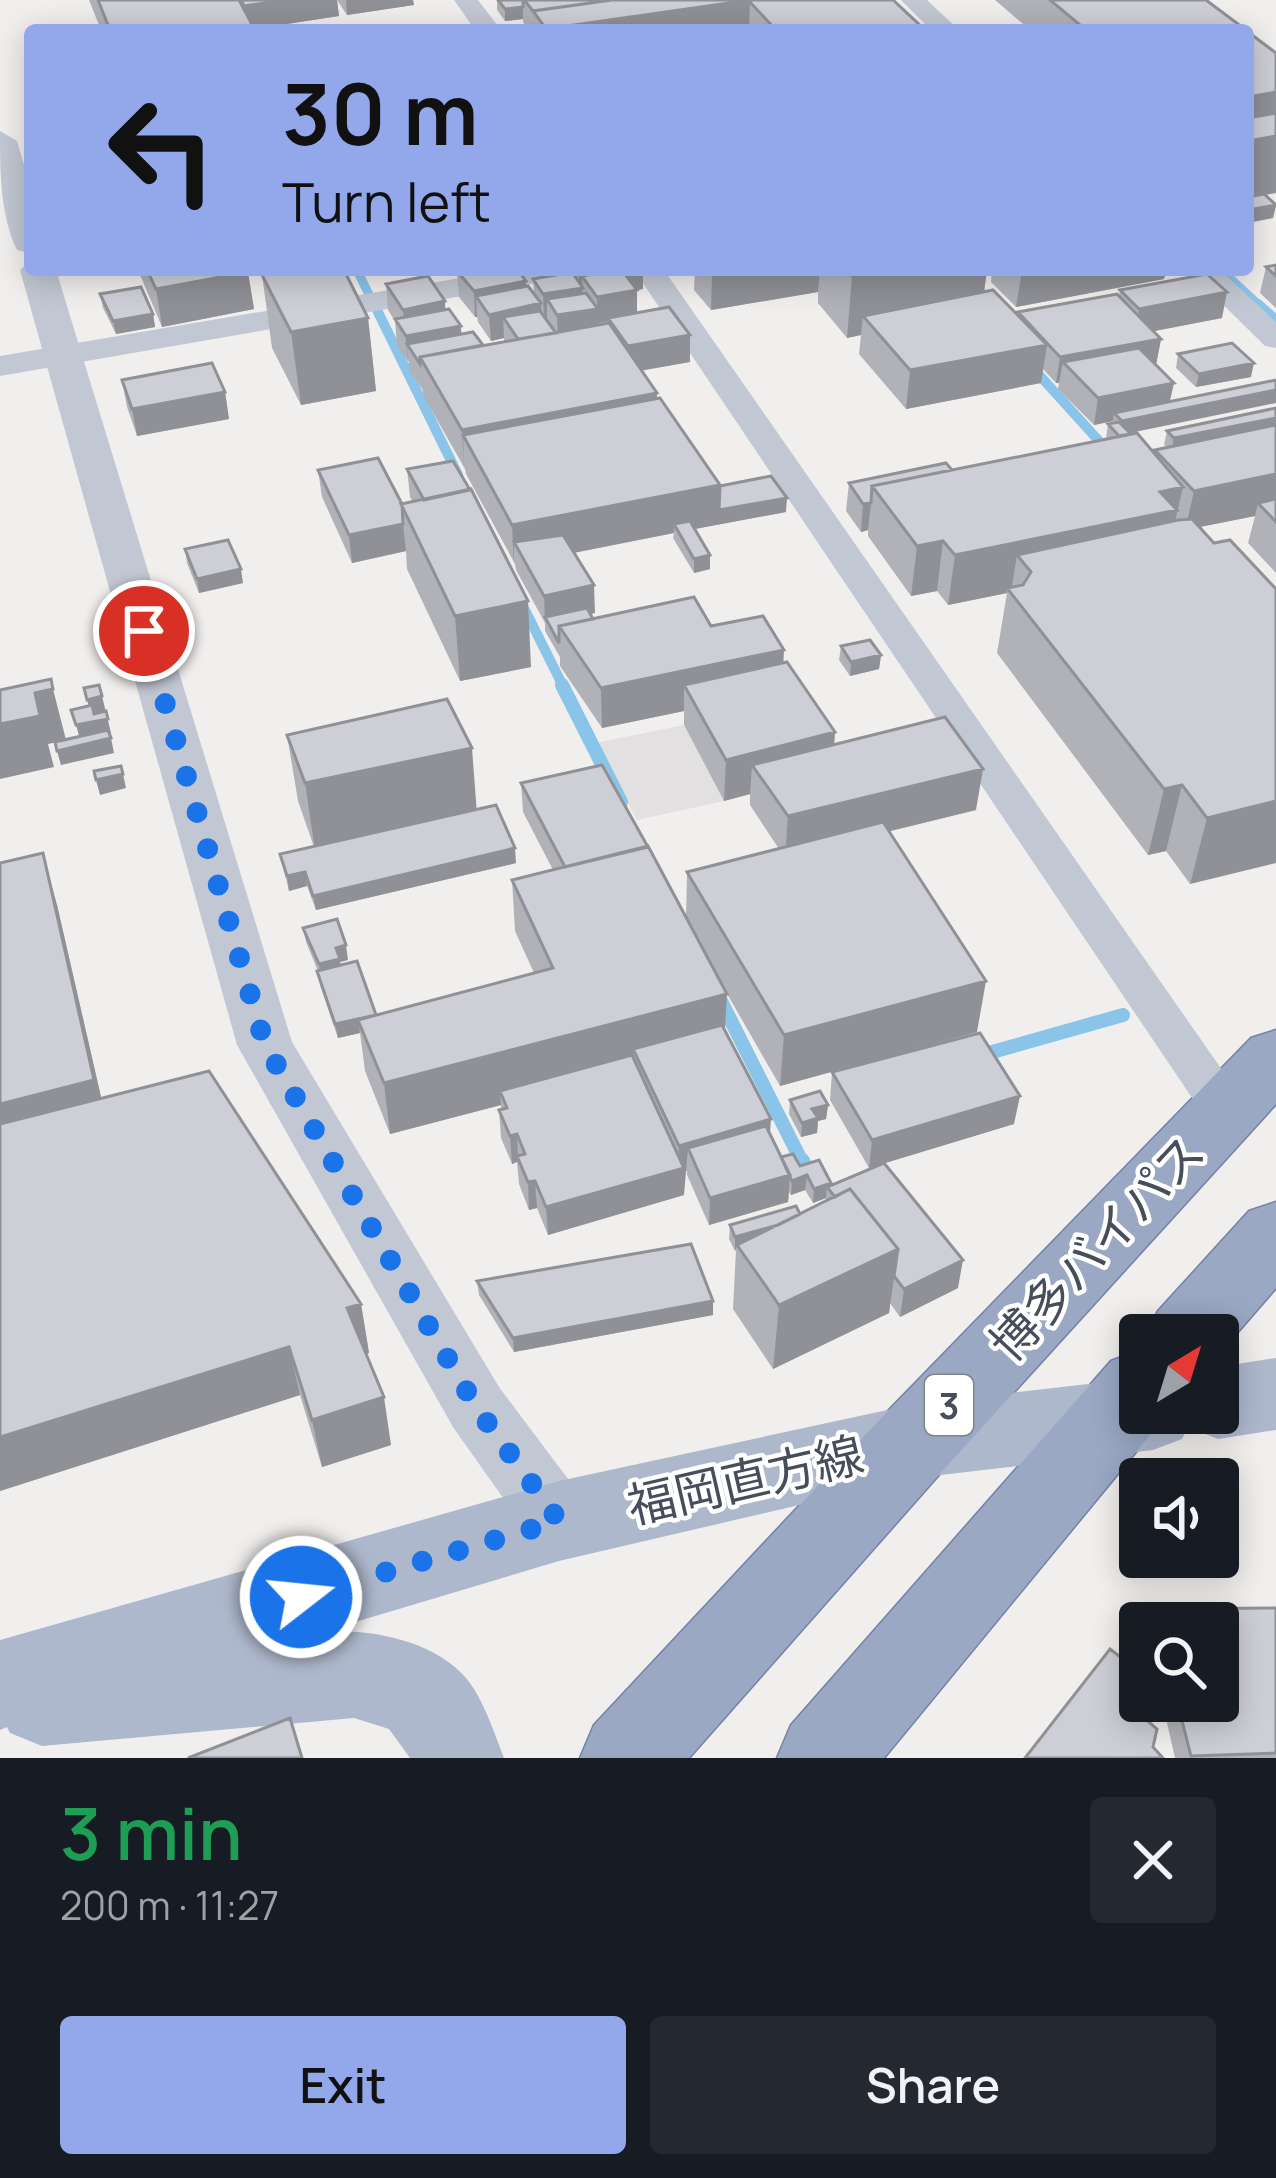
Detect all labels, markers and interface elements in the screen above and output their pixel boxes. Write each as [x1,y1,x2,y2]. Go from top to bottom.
text: 30 m [282,55,478,170]
icon: left [84,72,240,228]
text: Turn left [282,164,491,238]
pin [93,580,195,682]
icon: arrive [111,598,177,664]
street label: 博多バイパス [974,1120,1218,1374]
north arrow [1119,1314,1239,1434]
map controls [1119,1314,1239,1722]
road number: 3 [925,1375,973,1435]
street label: 福岡直方線 [621,1420,869,1538]
button: sound [1119,1458,1239,1578]
position arrow [238,1534,364,1660]
button: search [1119,1602,1239,1722]
text: 3 min [60,1783,242,1882]
button: close [1090,1797,1216,1923]
text: 200 m · 11:27 [60,1878,279,1932]
button: Exit [60,2016,626,2154]
button: Share [650,2016,1216,2154]

